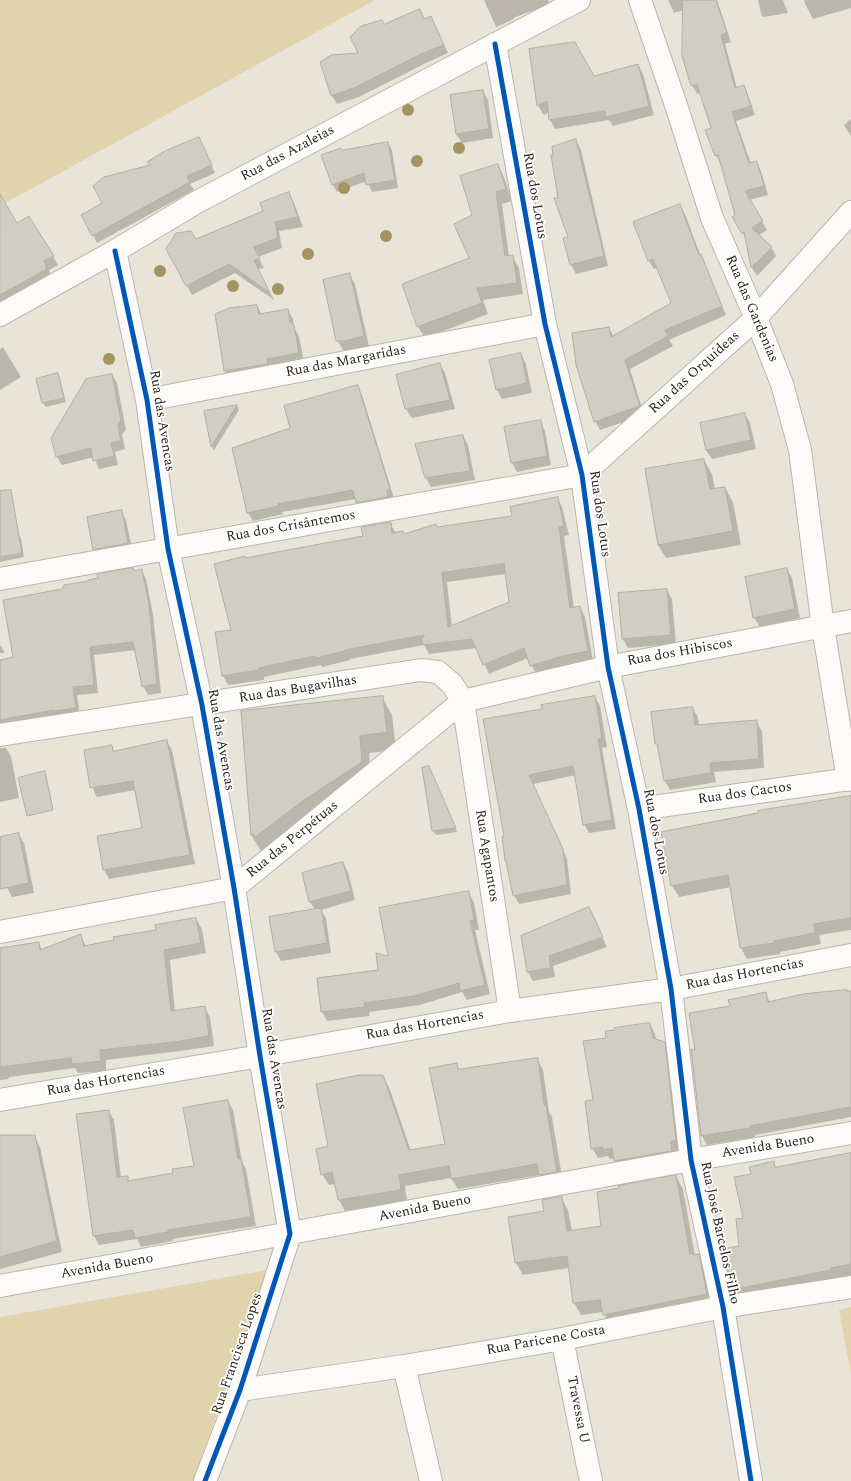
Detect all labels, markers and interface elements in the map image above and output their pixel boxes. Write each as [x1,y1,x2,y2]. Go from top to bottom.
street label: Rua das Azaleias [238,122,338,186]
street label: Rua dos Lotus [518,151,550,241]
street label: Rua das Gardenias [721,253,781,365]
street label: Rua das Orquídeas [646,328,744,418]
street label: Rua das Margaridas [284,342,408,382]
street label: Rua das Avencas [145,369,177,473]
street label: Rua dos Lotus [585,469,613,559]
street label: Rua dos Crisântemos [225,507,357,547]
street label: Rua dos Hibiscos [626,635,734,671]
street label: Rua das Bugavilhas [238,672,358,708]
street label: Rua das Avencas [203,688,237,792]
street label: Rua dos Cactos [697,779,793,809]
street label: Rua dos Lotus [638,787,672,877]
street label: Rua das Perpétuas [244,798,342,882]
street label: Rua Agapantos [470,808,502,904]
street label: Rua das Hortencias [685,955,805,995]
street label: Rua das Avencas [257,1007,289,1111]
street label: Rua das Hortencias [364,1007,486,1045]
street label: Rua das Hortencias [45,1063,167,1101]
street label: Avenida Bueno [720,1131,816,1163]
street label: Rua José Barcelos Filho [696,1160,742,1306]
street label: Avenida Bueno [377,1192,473,1226]
street label: Avenida Bueno [59,1251,155,1283]
street label: Rua Francisca Lopes [209,1291,267,1417]
street label: Rua Paricene Costa [485,1322,607,1360]
street label: Travessa U [562,1375,592,1445]

